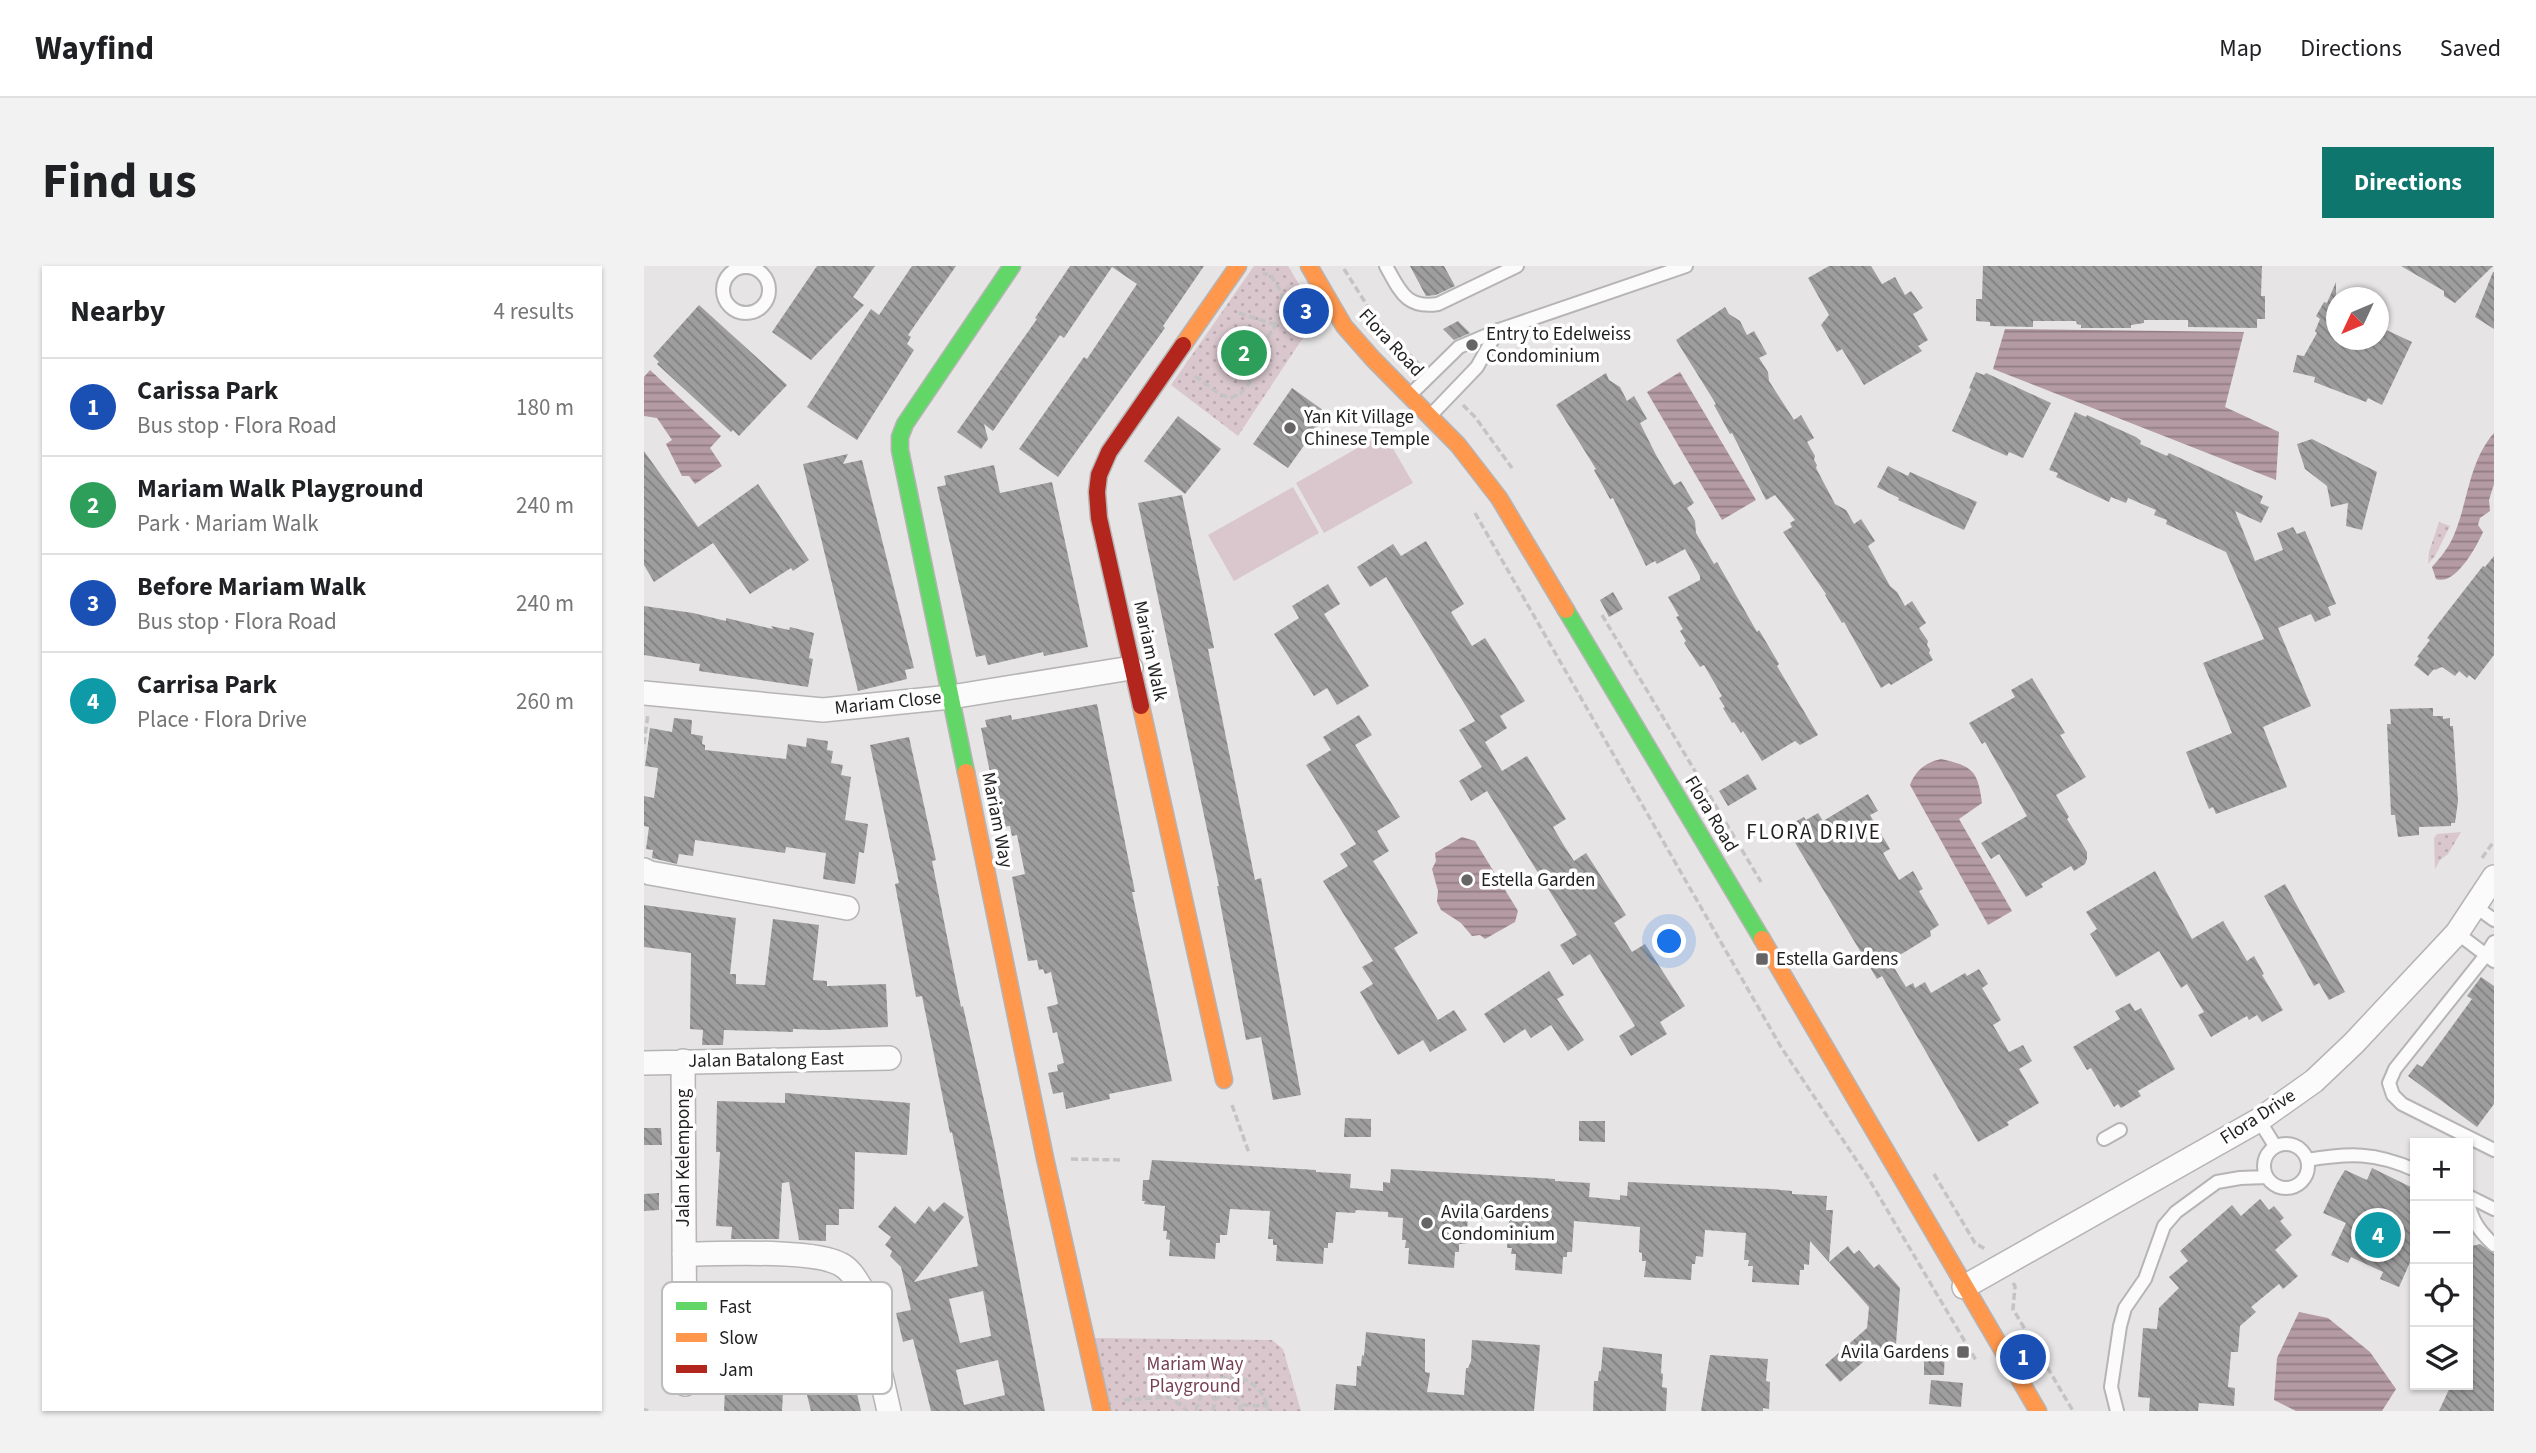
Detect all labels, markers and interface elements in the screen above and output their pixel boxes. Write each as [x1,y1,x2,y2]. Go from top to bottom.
text: Wayfind [35,25,154,72]
text: Map [2219,31,2262,66]
text: Directions [2300,31,2402,66]
text: Saved [2440,31,2501,66]
text: Find us [42,147,197,217]
button: Directions [2322,147,2494,218]
pin: 3 [1283,285,1329,337]
north arrow [2326,287,2389,350]
text: Nearby [70,290,165,333]
text: 4 results [494,295,574,328]
street label: Flora Road [1352,303,1430,383]
place label: Entry to Edelweiss Condominium [1486,321,1631,370]
pin: 2 [1221,327,1267,379]
marker: Entry to Edelweiss Condominium [1464,337,1480,353]
text: Carissa Park [137,372,278,409]
text: 1 [87,391,99,424]
text: 180 m [516,391,574,424]
place label: Yan Kit Village Chinese Temple [1303,404,1430,453]
text: Bus stop · Flora Road [137,409,337,442]
marker: Yan Kit Village Chinese Temple [1282,420,1298,436]
text: Mariam Walk Playground [137,470,424,507]
text: 2 [87,489,99,522]
text: 240 m [516,489,574,522]
text: Park · Mariam Walk [137,507,319,540]
text: Before Mariam Walk [137,568,366,605]
text: 3 [87,587,99,620]
text: 240 m [516,587,574,620]
street label: Mariam Walk [1126,598,1174,704]
text: Bus stop · Flora Road [137,605,337,638]
text: Carrisa Park [137,666,277,703]
street label: Mariam Close [833,684,943,722]
text: 4 [87,685,99,718]
text: 260 m [516,685,574,718]
text: Place · Flora Drive [137,703,307,736]
street label: Mariam Way [975,770,1020,870]
street label: Flora Road [1678,771,1744,857]
district label: FLORA DRIVE [1746,817,1882,847]
place label: Estella Garden [1481,867,1595,894]
marker: Estella Garden [1459,872,1475,888]
your location [1652,924,1686,958]
place label: Estella Gardens [1776,946,1898,973]
marker: Estella Gardens [1754,951,1770,967]
street label: Jalan Batalong East [688,1045,845,1075]
street label: Flora Drive [2215,1082,2301,1152]
street label: Jalan Kelempong [670,1088,697,1227]
map controls [2410,1138,2473,1390]
button: + [2410,1138,2473,1201]
place label: Avila Gardens Condominium [1441,1199,1555,1248]
button: − [2410,1201,2473,1264]
pin: 4 [2355,1209,2401,1261]
marker: Avila Gardens Condominium [1419,1215,1435,1231]
button: locate [2410,1264,2473,1327]
legend [662,1282,892,1394]
text: Fast [719,1294,752,1321]
text: Slow [719,1325,758,1352]
button: layers [2410,1327,2473,1390]
pin: 1 [2000,1331,2046,1383]
place label: Avila Gardens [1841,1339,1949,1366]
marker: Avila Gardens [1955,1344,1971,1360]
park label: Mariam Way Playground [1147,1351,1244,1400]
text: Jam [719,1357,753,1384]

